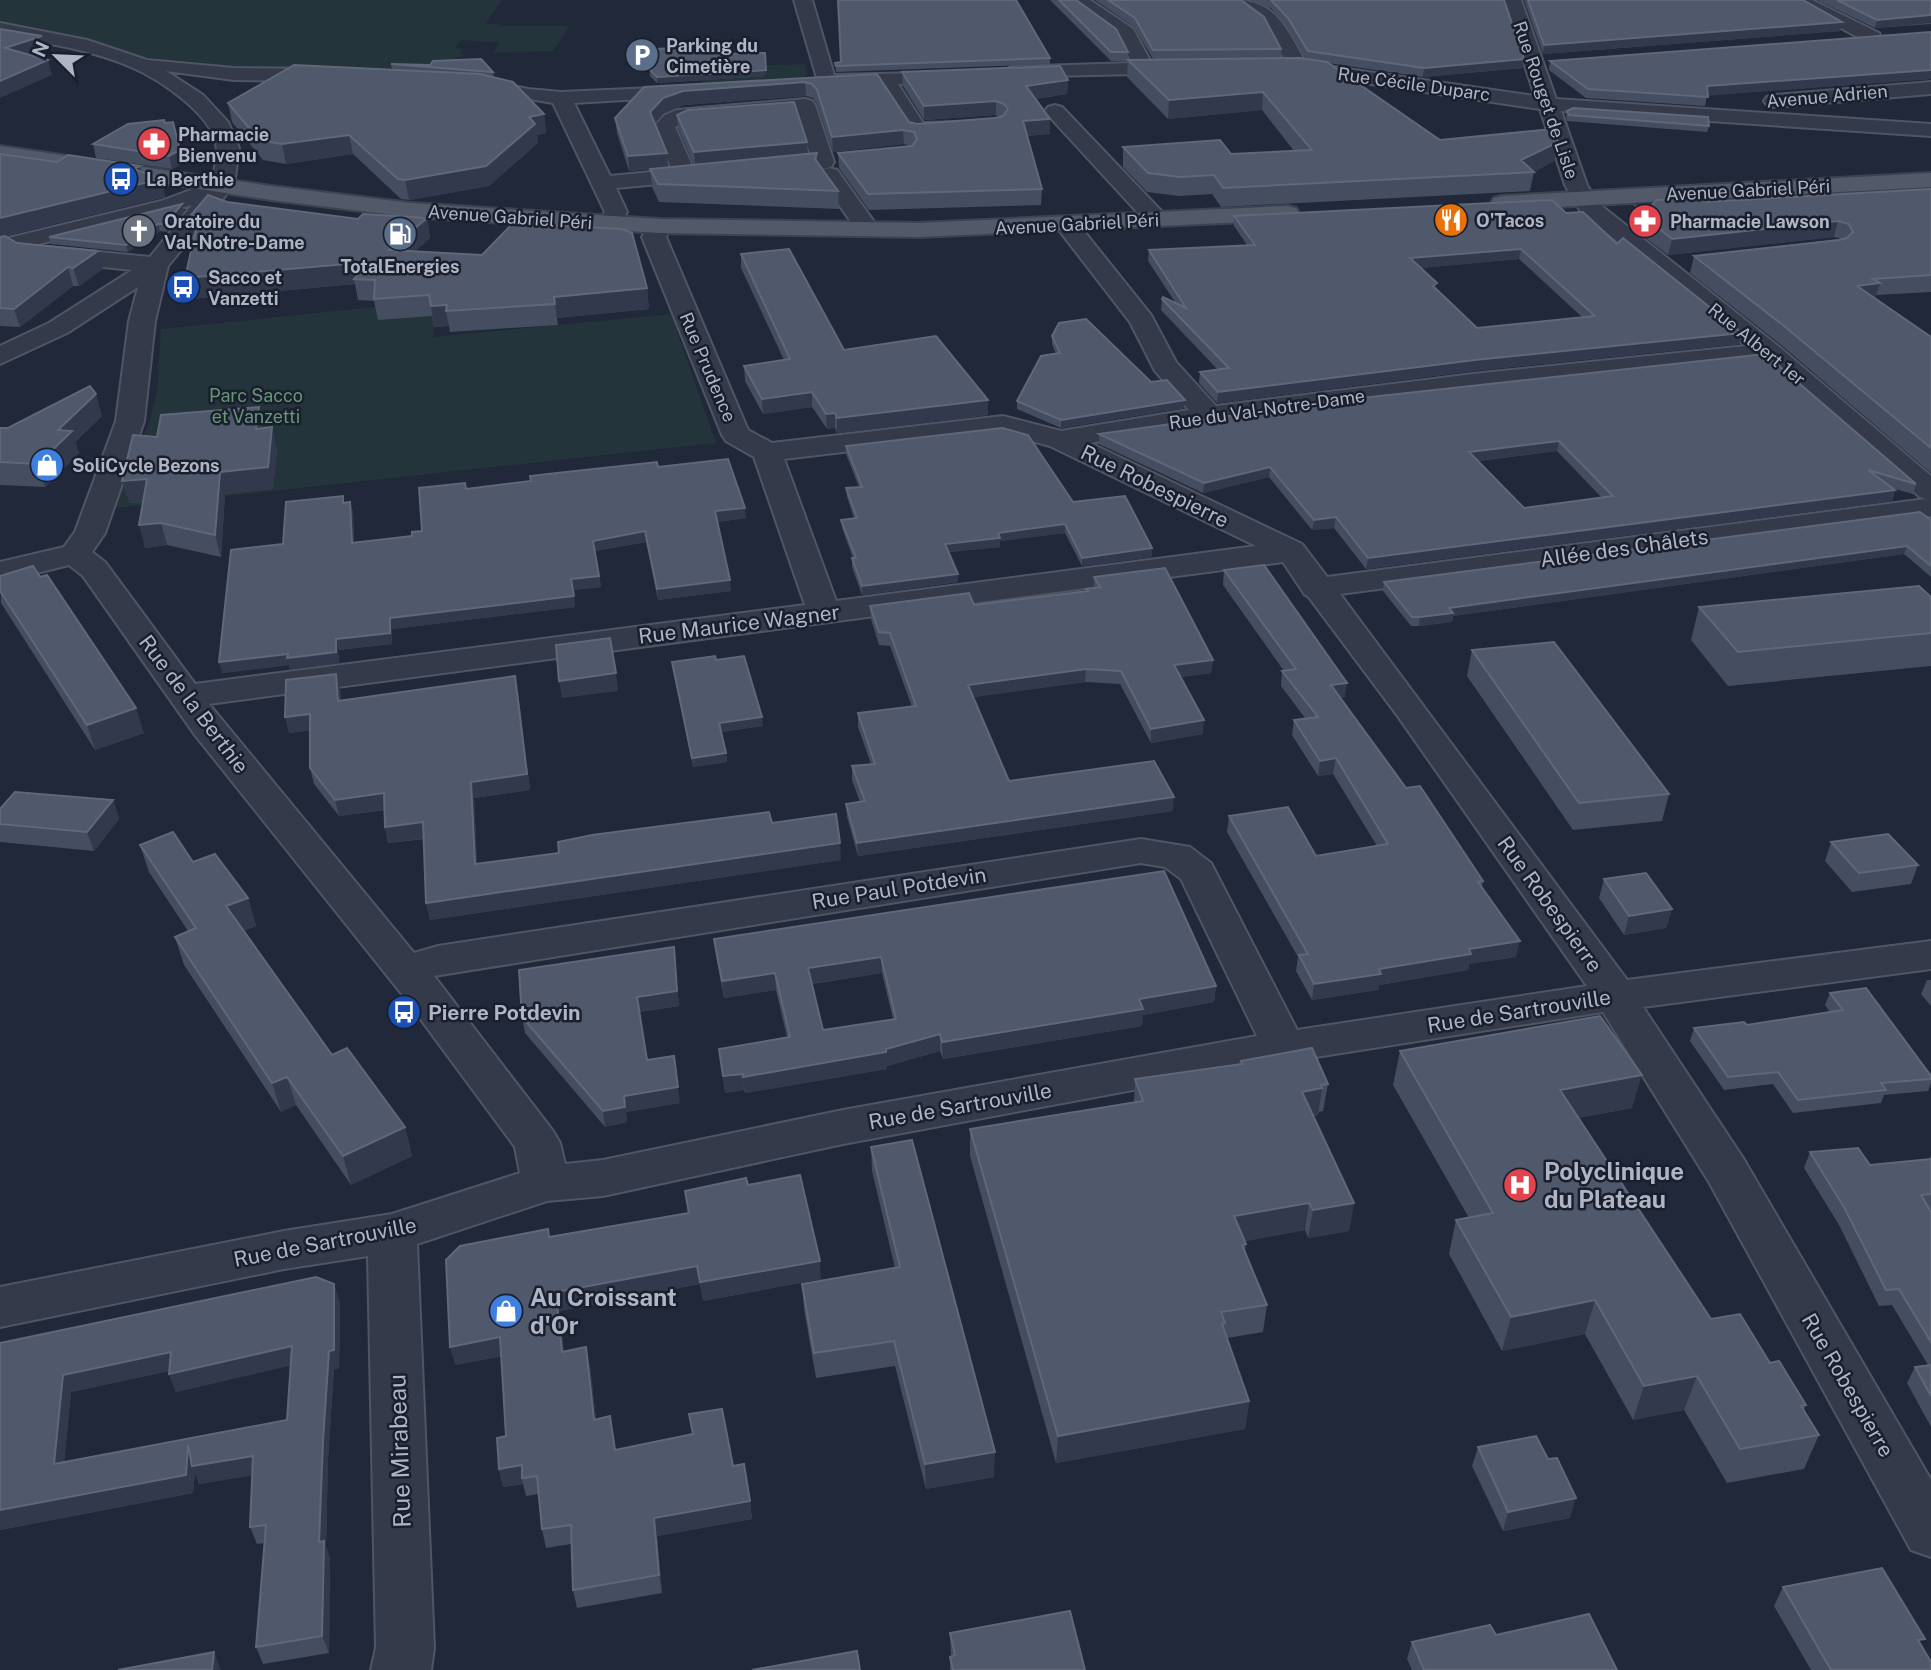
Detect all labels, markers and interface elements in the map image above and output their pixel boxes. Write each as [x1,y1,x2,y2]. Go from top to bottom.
street label: Rue Rouget de Lisle [1509,18,1583,182]
north arrow [21,21,91,91]
place label: Parking du Cimetière [666,35,758,77]
parking icon: Parking du Cimetière [623,36,661,74]
text: N [27,38,54,60]
street label: Rue Cécile Duparc [1337,63,1491,105]
street label: Avenue Adrien [1766,80,1888,112]
place label: Pharmacie Bienvenu [178,124,269,166]
pharmacy icon: Pharmacie Bienvenu [135,125,173,163]
bus stop icon: La Berthie [102,160,140,198]
place label: La Berthie [146,169,234,190]
street label: Avenue Gabriel Péri [1665,175,1831,205]
street label: Avenue Gabriel Péri [427,201,593,233]
restaurant icon: O'Tacos [1432,201,1470,239]
pharmacy icon: Pharmacie Lawson [1626,202,1664,240]
street label: Avenue Gabriel Péri [994,209,1160,239]
place label: O'Tacos [1476,210,1544,231]
place label: Oratoire du Val-Notre-Dame [164,211,305,253]
place label: Pharmacie Lawson [1670,211,1830,232]
church icon: Oratoire du Val-Notre-Dame [120,212,158,250]
fuel station icon: TotalEnergies [381,215,419,253]
place label: TotalEnergies [341,256,459,277]
place label: Sacco et Vanzetti [208,267,282,309]
bus stop icon: Sacco et Vanzetti [164,268,202,306]
street label: Rue Albert 1er [1704,298,1810,390]
street label: Rue Prudence [675,309,741,425]
park label: Parc Sacco et Vanzetti [209,385,303,427]
street label: Rue du Val-Notre-Dame [1168,385,1366,433]
street label: Rue Robespierre [1077,439,1233,533]
shop icon: SoliCycle Bezons [28,446,66,484]
place label: SoliCycle Bezons [72,455,220,476]
street label: Allée des Châlets [1538,524,1710,572]
street label: Rue Maurice Wagner [637,599,841,649]
street label: Rue de la Berthie [134,630,254,778]
street label: Rue Robespierre [1492,831,1608,977]
street label: Rue Paul Potdevin [810,862,988,914]
street label: Rue de Sartrouville [1425,984,1613,1038]
bus stop icon: Pierre Potdevin [385,993,423,1031]
place label: Pierre Potdevin [428,1000,581,1025]
street label: Rue de Sartrouville [866,1078,1054,1134]
place label: Polyclinique du Plateau [1544,1157,1684,1213]
hospital icon: Polyclinique du Plateau [1501,1166,1539,1204]
street label: Rue de Sartrouville [231,1212,419,1272]
place label: Au Croissant d'Or [530,1283,677,1339]
shop icon: Au Croissant d'Or [487,1292,525,1330]
street label: Rue Robespierre [1797,1309,1899,1461]
street label: Rue Mirabeau [382,1374,416,1528]

